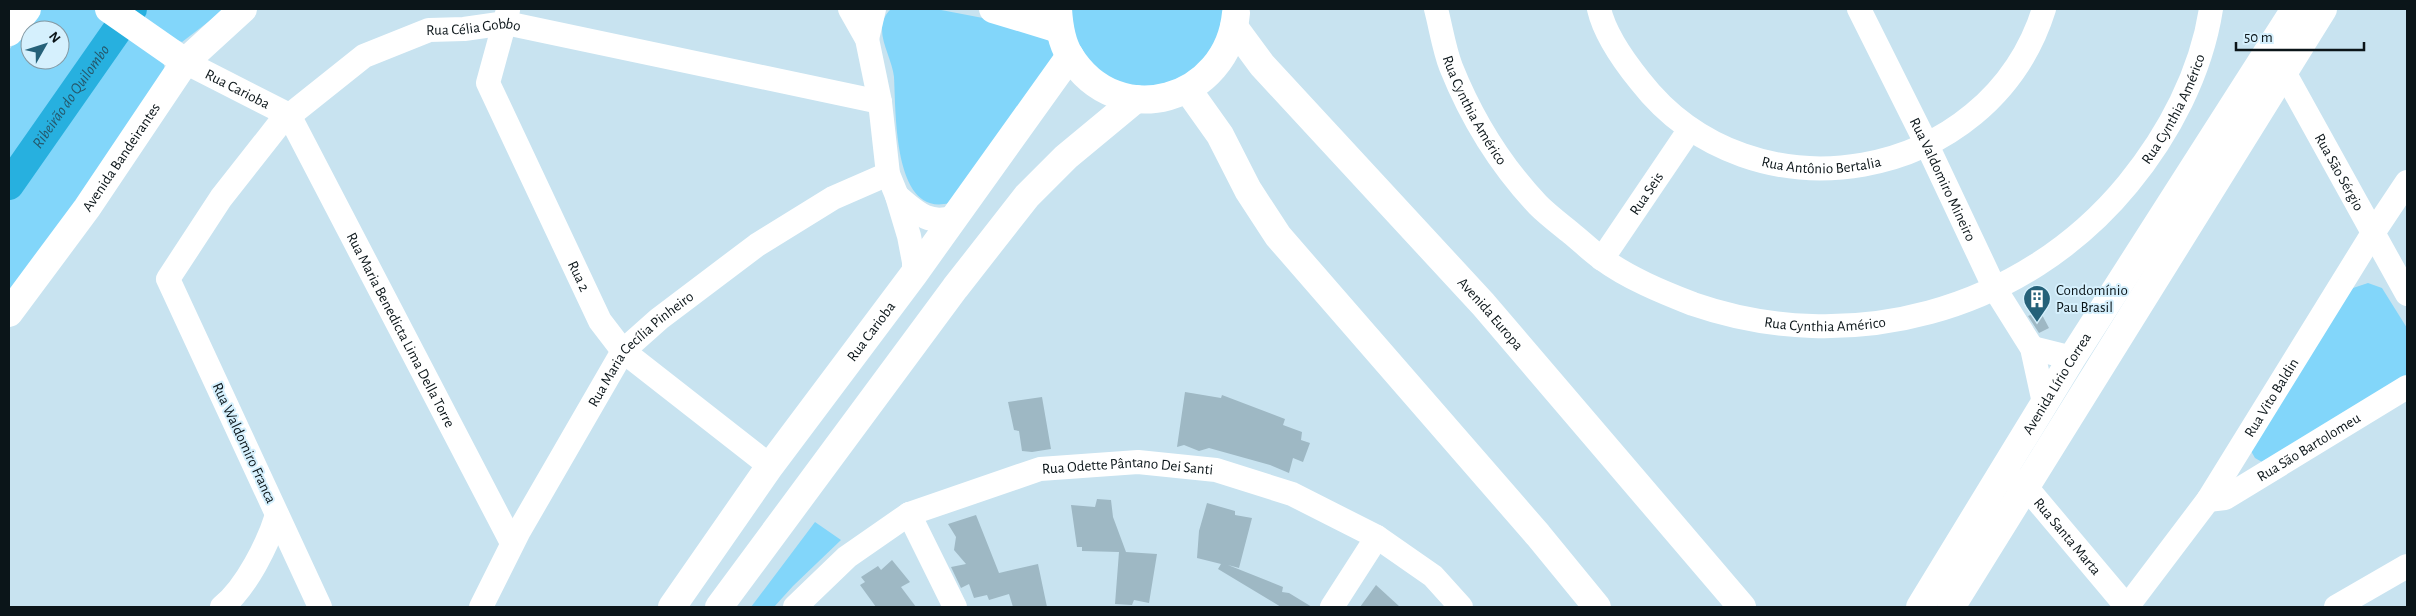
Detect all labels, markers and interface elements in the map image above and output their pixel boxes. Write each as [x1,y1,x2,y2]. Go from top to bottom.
street label: Rua Célia Gobbo [426,16,522,38]
north arrow [20,20,70,70]
scale bar [2236,20,2364,52]
text: N [46,29,63,46]
text: 50 m [2244,30,2273,45]
water label: Ribeirão do Quilombo [29,41,113,151]
street label: Rua Cynthia Américo [2139,52,2207,167]
street label: Rua Cynthia Américo [1440,54,1510,168]
street label: Rua Carioba [203,66,272,111]
street label: Avenida Bandeirantes [79,100,163,214]
street label: Rua Valdomiro Mineiro [1907,115,1979,243]
street label: Rua São Sérgio [2312,131,2367,213]
street label: Rua Antônio Bertalia [1760,154,1883,176]
street label: Rua Seis [1627,169,1666,218]
street label: Rua Maria Benedicta Lima Della Torre [344,230,458,430]
street label: Rua 2 [565,258,592,294]
street label: Avenida Europa [1455,274,1526,353]
place label: Condomínio Pau Brasil [2056,283,2128,315]
building icon: Condomínio Pau Brasil [2022,284,2052,323]
street label: Rua Maria Cecília Pinheiro [585,288,696,409]
street label: Rua Carioba [844,299,898,364]
street label: Rua Cynthia Américo [1763,314,1887,334]
street label: Avenida Lírio Correa [2020,330,2094,437]
street label: Rua Vito Baldin [2241,355,2301,440]
street label: Rua Waldomiro Franca [209,380,279,506]
street label: Rua São Bartolomeu [2254,410,2363,484]
street label: Rua Odette Pântano Dei Santi [1041,454,1214,477]
street label: Rua Santa Marta [2031,495,2104,578]

